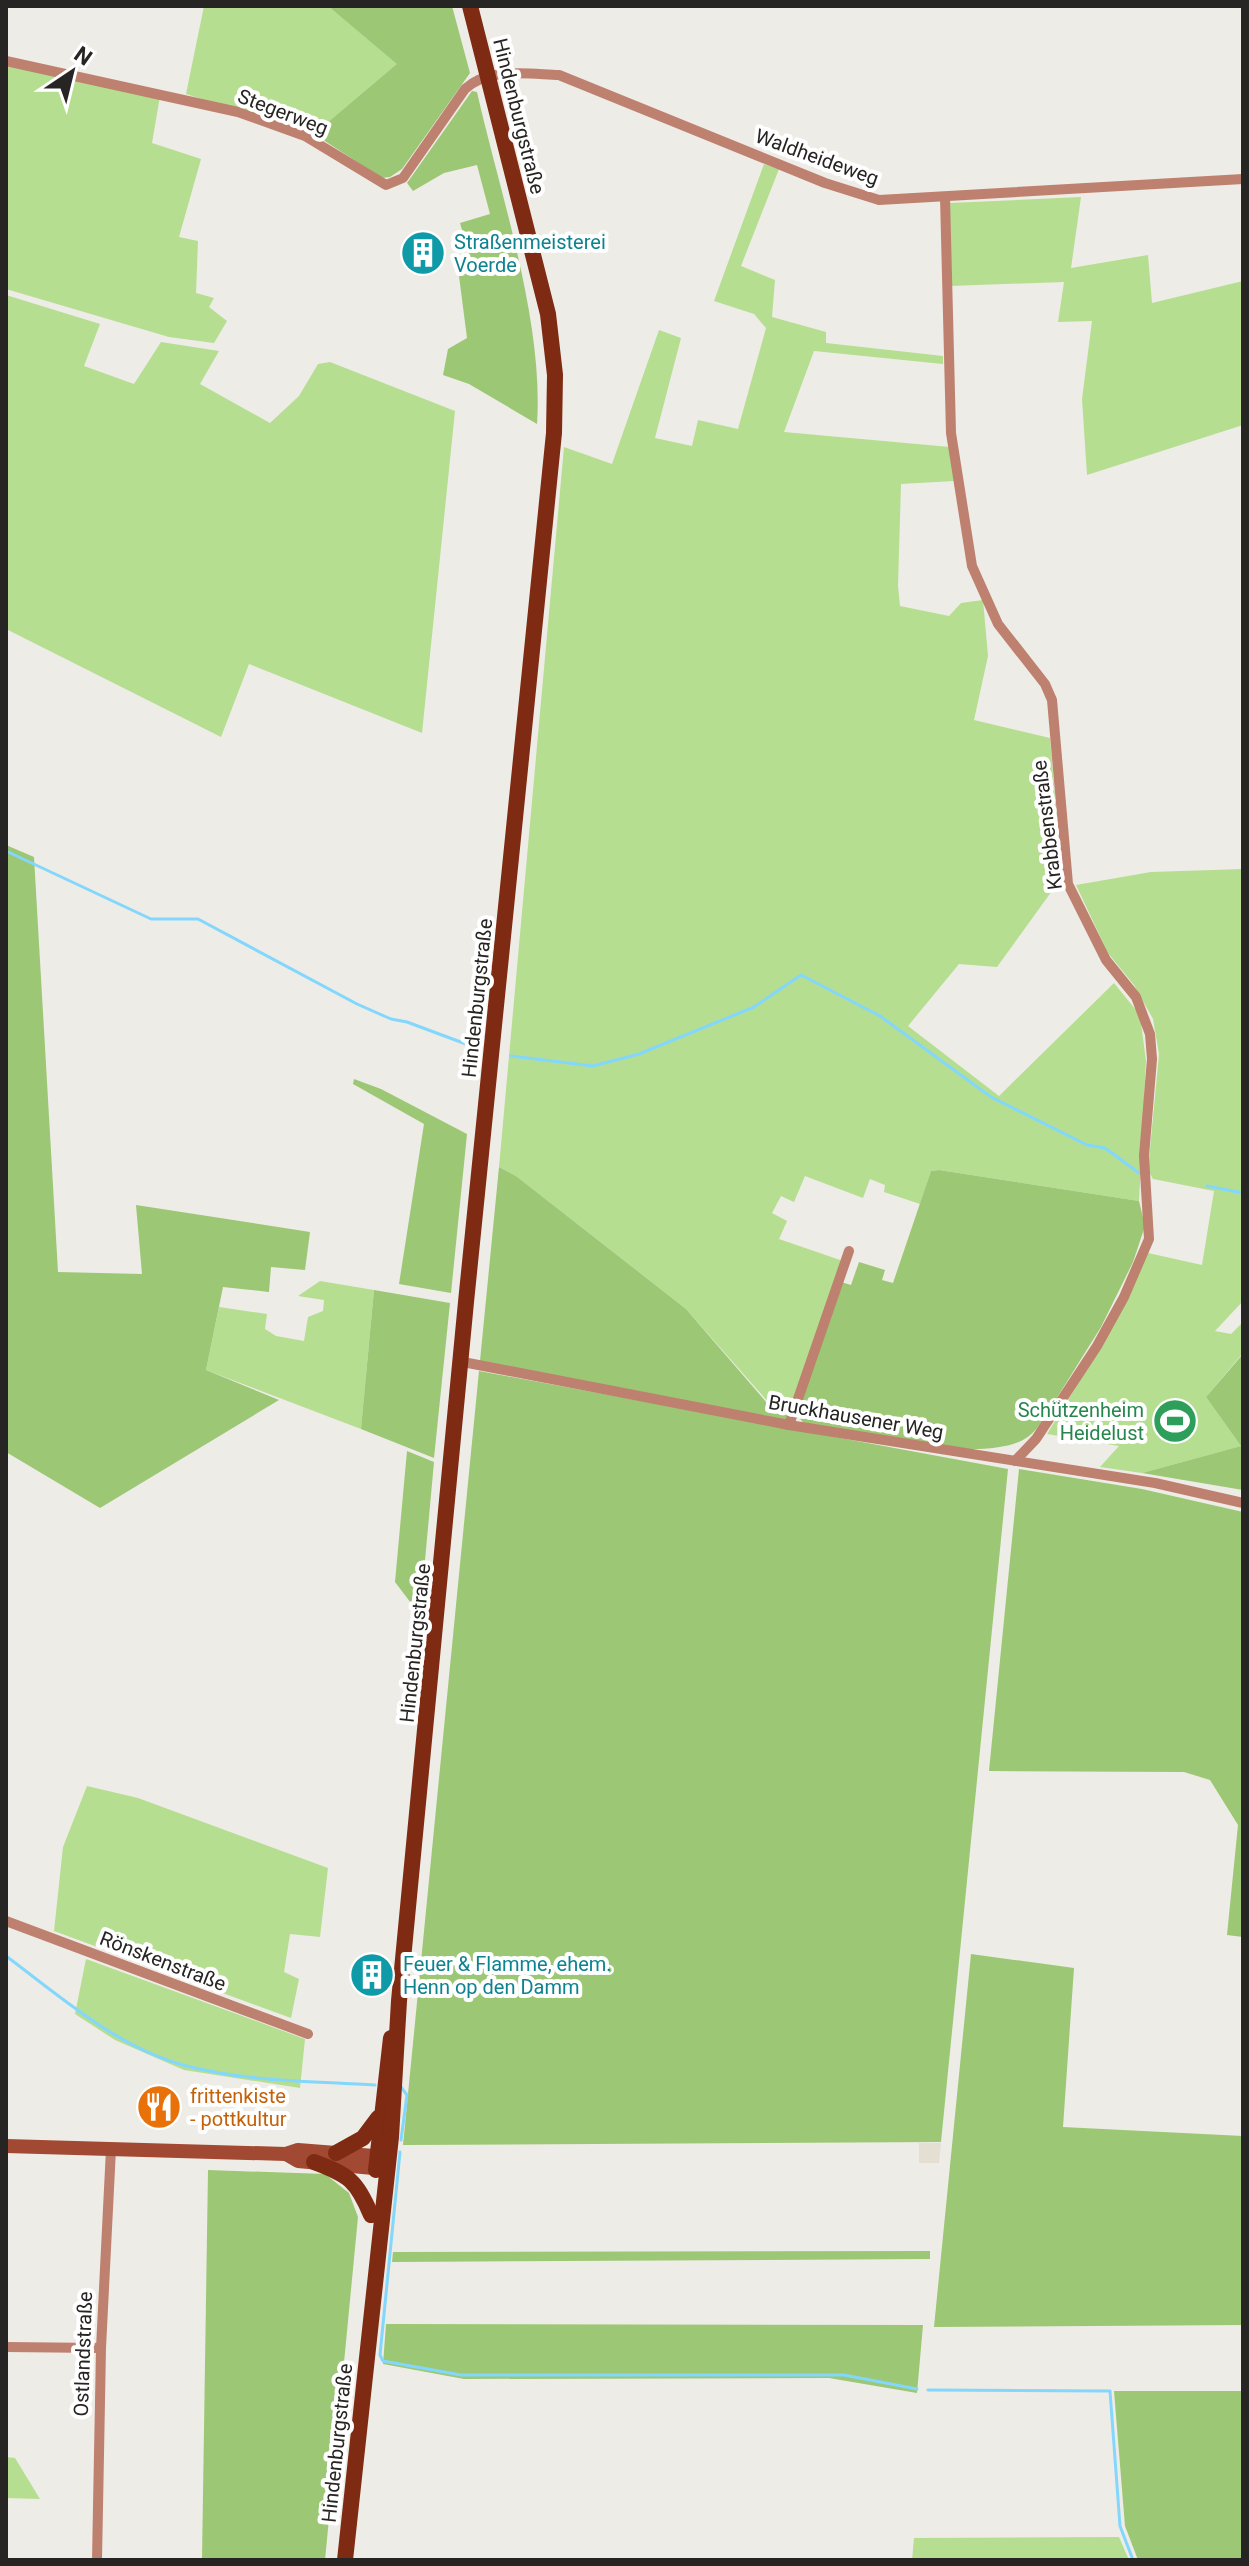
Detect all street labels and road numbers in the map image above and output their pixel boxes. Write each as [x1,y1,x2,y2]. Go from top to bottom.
street label: Hindenburgstraße [488,36,550,196]
street label: Stegerweg [235,84,331,140]
street label: Waldheideweg [752,124,882,190]
street label: Krabbenstraße [1027,759,1067,891]
street label: Hindenburgstraße [457,917,497,1079]
street label: Bruckhausener Weg [767,1390,945,1444]
street label: Hindenburgstraße [395,1562,435,1724]
street label: Rönskenstraße [96,1926,230,1996]
street label: Ostlandstraße [69,2291,97,2417]
street label: Hindenburgstraße [317,2362,357,2524]

